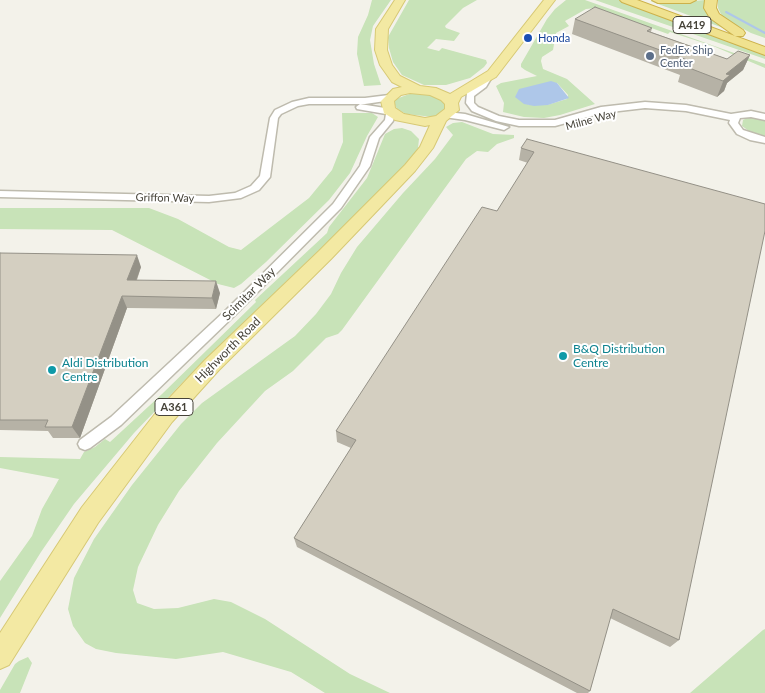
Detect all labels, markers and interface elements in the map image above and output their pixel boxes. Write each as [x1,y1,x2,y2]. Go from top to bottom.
road number: A419 [673,16,711,34]
place label: Honda [538,31,570,45]
marker: Honda [522,32,534,44]
place label: FedEx Ship Center [660,43,713,69]
marker: FedEx Ship Center [644,50,656,62]
street label: Milne Way [564,107,618,133]
street label: Griffon Way [136,191,194,205]
street label: Scimitar Way [219,264,279,324]
street label: Highworth Road [192,314,264,386]
place label: B&Q Distribution Centre [573,342,665,370]
marker: B&Q Distribution Centre [557,350,569,362]
place label: Aldi Distribution Centre [62,356,149,384]
marker: Aldi Distribution Centre [46,364,58,376]
road number: A361 [155,398,193,416]

